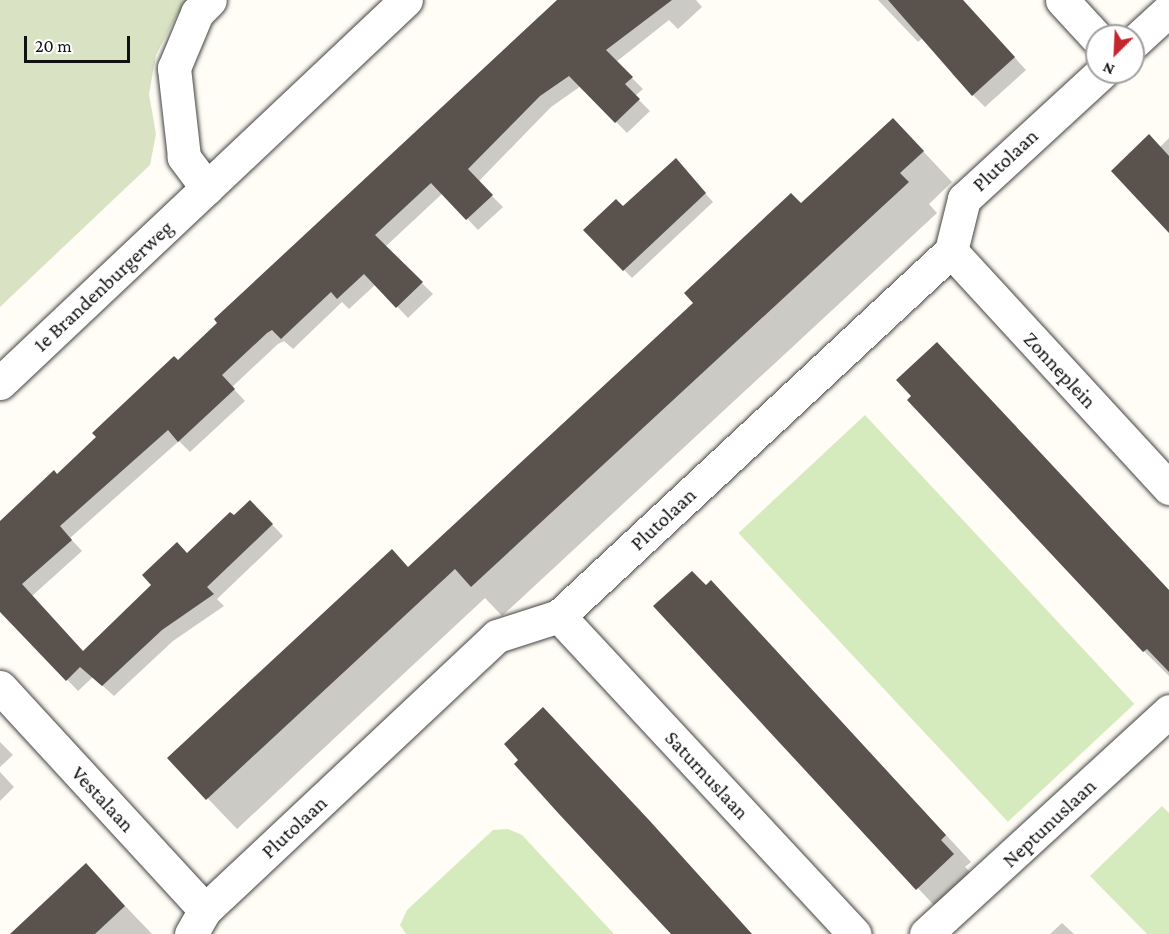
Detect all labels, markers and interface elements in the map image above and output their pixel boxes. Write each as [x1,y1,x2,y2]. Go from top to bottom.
scale bar [27,24,134,62]
north arrow [1085,24,1145,84]
text: 20 m [35,36,72,56]
text: N [1100,59,1117,79]
street label: Plutolaan [967,123,1043,197]
street label: 1e Brandenburgerweg [28,215,178,357]
street label: Zonneplein [1018,326,1102,414]
street label: Plutolaan [625,482,701,556]
street label: Saturnuslaan [660,725,754,825]
street label: Vestalaan [66,761,140,837]
street label: Neptunuslaan [997,773,1101,873]
street label: Plutolaan [256,790,332,864]

